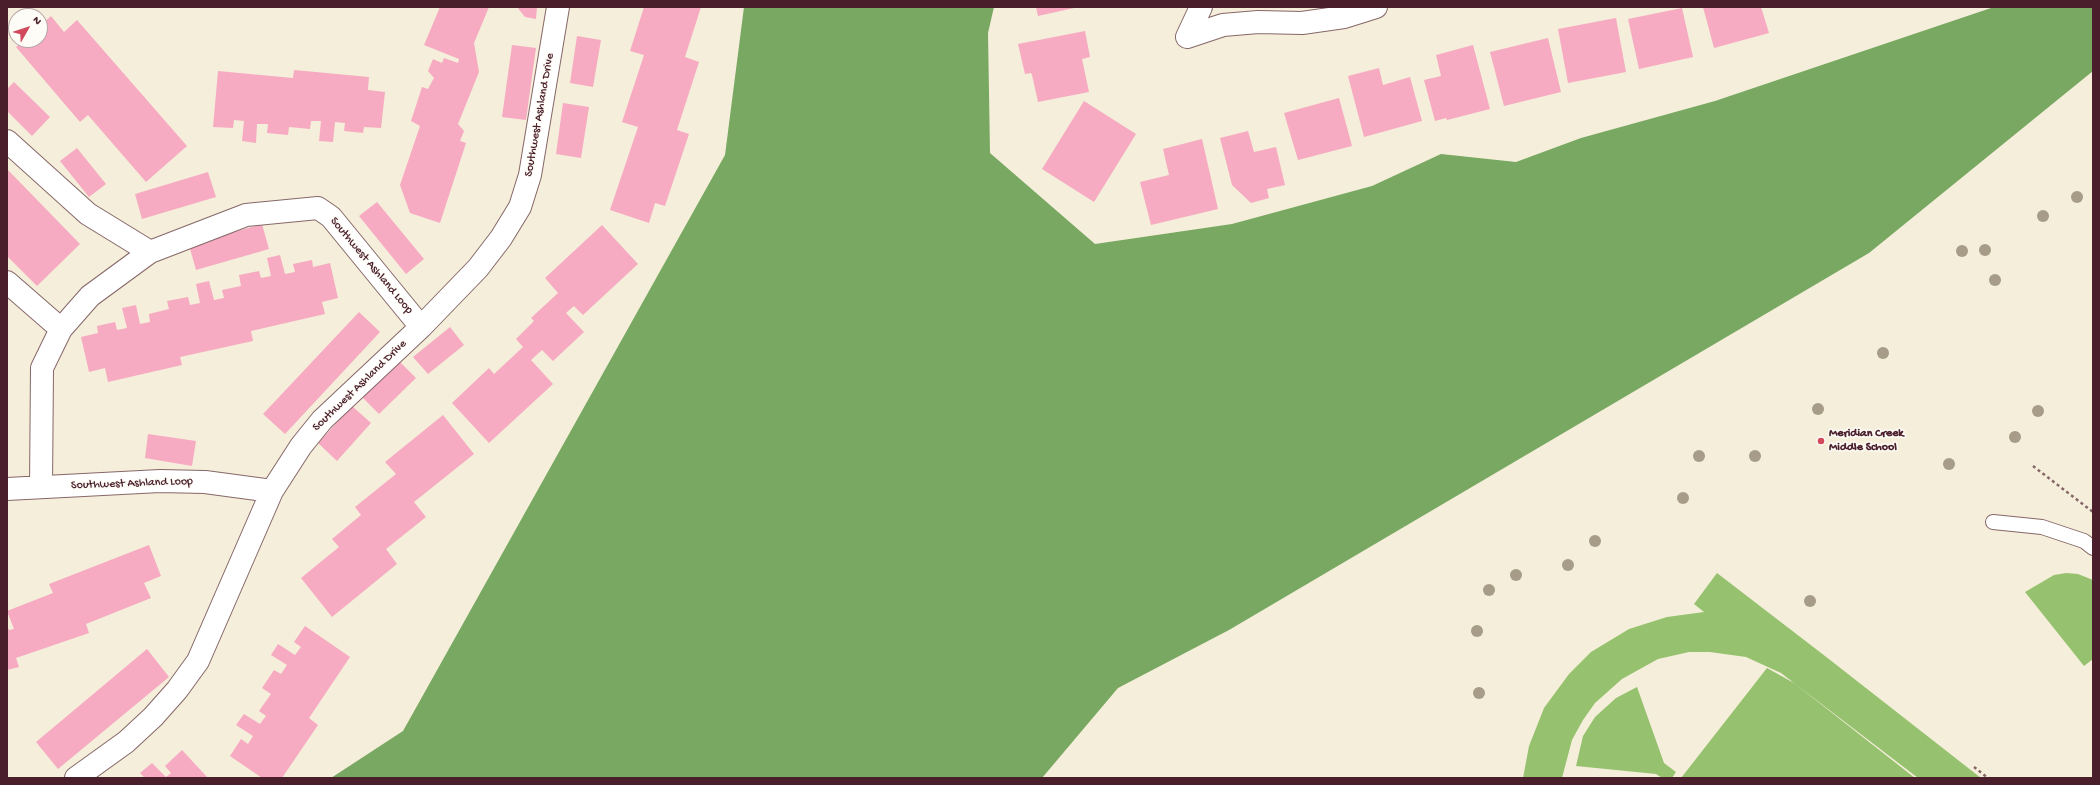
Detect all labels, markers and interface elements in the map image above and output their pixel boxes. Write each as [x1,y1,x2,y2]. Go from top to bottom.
north arrow [8,8,48,48]
text: N [30,15,43,28]
street label: Southwest Ashland Drive [522,52,558,178]
street label: Southwest Ashland Loop [326,215,416,317]
street label: Southwest Ashland Drive [310,337,410,435]
place label: Meridian Creek Middle School [1829,427,1904,455]
marker: Meridian Creek Middle School [1816,436,1826,446]
street label: Southwest Ashland Loop [71,475,193,493]

